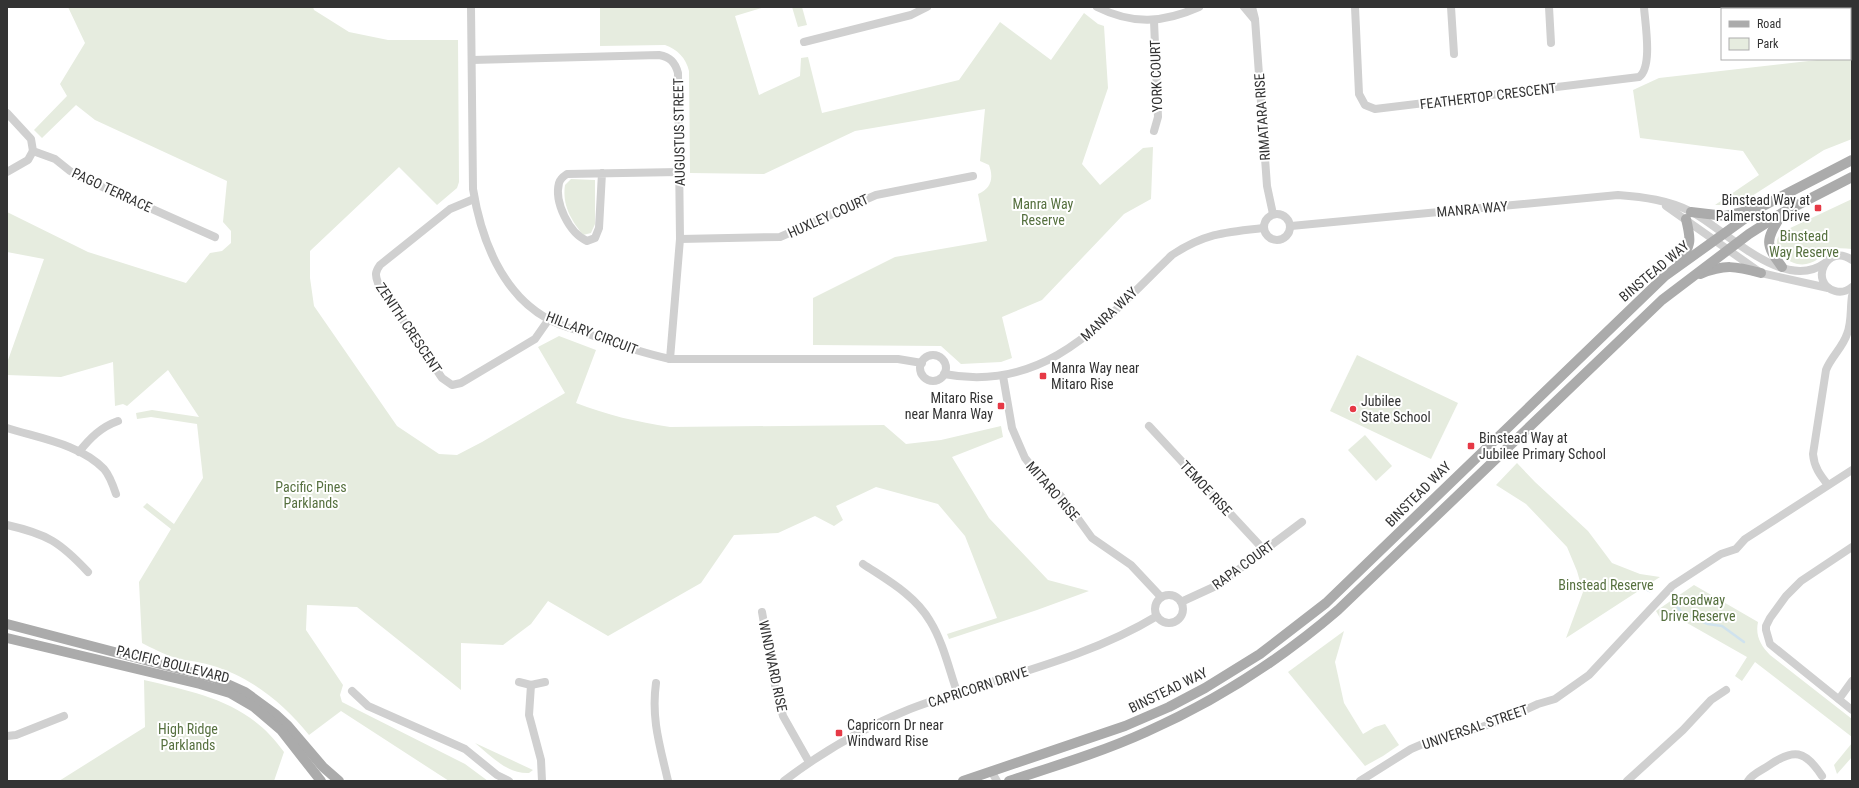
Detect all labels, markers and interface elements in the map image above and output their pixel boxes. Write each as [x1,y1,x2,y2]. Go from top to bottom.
legend [1721,8,1851,60]
text: Road [1757,17,1781,31]
text: Park [1757,37,1779,51]
street label: YORK COURT [1147,40,1165,112]
street label: RIMATARA RISE [1251,73,1273,161]
street label: AUGUSTUS STREET [670,78,688,186]
street label: FEATHERTOP CRESCENT [1419,80,1557,112]
street label: PAGO TERRACE [69,164,155,216]
street label: HUXLEY COURT [785,191,871,241]
place label: Binstead Way at Palmerston Drive [1716,192,1810,224]
park label: Manra Way Reserve [1013,196,1074,228]
street label: MANRA WAY [1436,198,1509,220]
marker: Binstead Way at Palmerston Drive [1813,203,1823,213]
park label: Binstead Way Reserve [1769,228,1839,260]
street label: BINSTEAD WAY [1616,237,1692,305]
street label: ZENITH CRESCENT [373,280,445,376]
street label: MANRA WAY [1077,283,1141,344]
street label: HILLARY CIRCUIT [544,308,640,358]
place label: Manra Way near Mitaro Rise [1051,360,1139,392]
marker: Manra Way near Mitaro Rise [1038,371,1048,381]
place label: Mitaro Rise near Manra Way [905,390,993,422]
place label: Jubilee State School [1361,393,1431,425]
marker: Mitaro Rise near Manra Way [996,401,1006,411]
marker: Jubilee State School [1348,404,1358,414]
place label: Binstead Way at Jubilee Primary School [1479,430,1606,462]
marker: Binstead Way at Jubilee Primary School [1466,441,1476,451]
street label: TEMOE RISE [1177,457,1235,519]
street label: MITARO RISE [1023,458,1083,524]
street label: BINSTEAD WAY [1382,458,1454,530]
park label: Pacific Pines Parklands [275,479,347,511]
street label: RAPA COURT [1209,537,1277,593]
park label: Binstead Reserve [1558,577,1654,593]
park label: Broadway Drive Reserve [1661,592,1736,624]
street label: WINDWARD RISE [756,619,791,713]
street label: PACIFIC BOULEVARD [115,642,231,686]
street label: CAPRICORN DRIVE [926,663,1030,711]
street label: BINSTEAD WAY [1126,664,1211,716]
street label: UNIVERSAL STREET [1420,701,1530,753]
place label: Capricorn Dr near Windward Rise [847,717,944,749]
park label: High Ridge Parklands [158,721,218,753]
marker: Capricorn Dr near Windward Rise [834,728,844,738]

